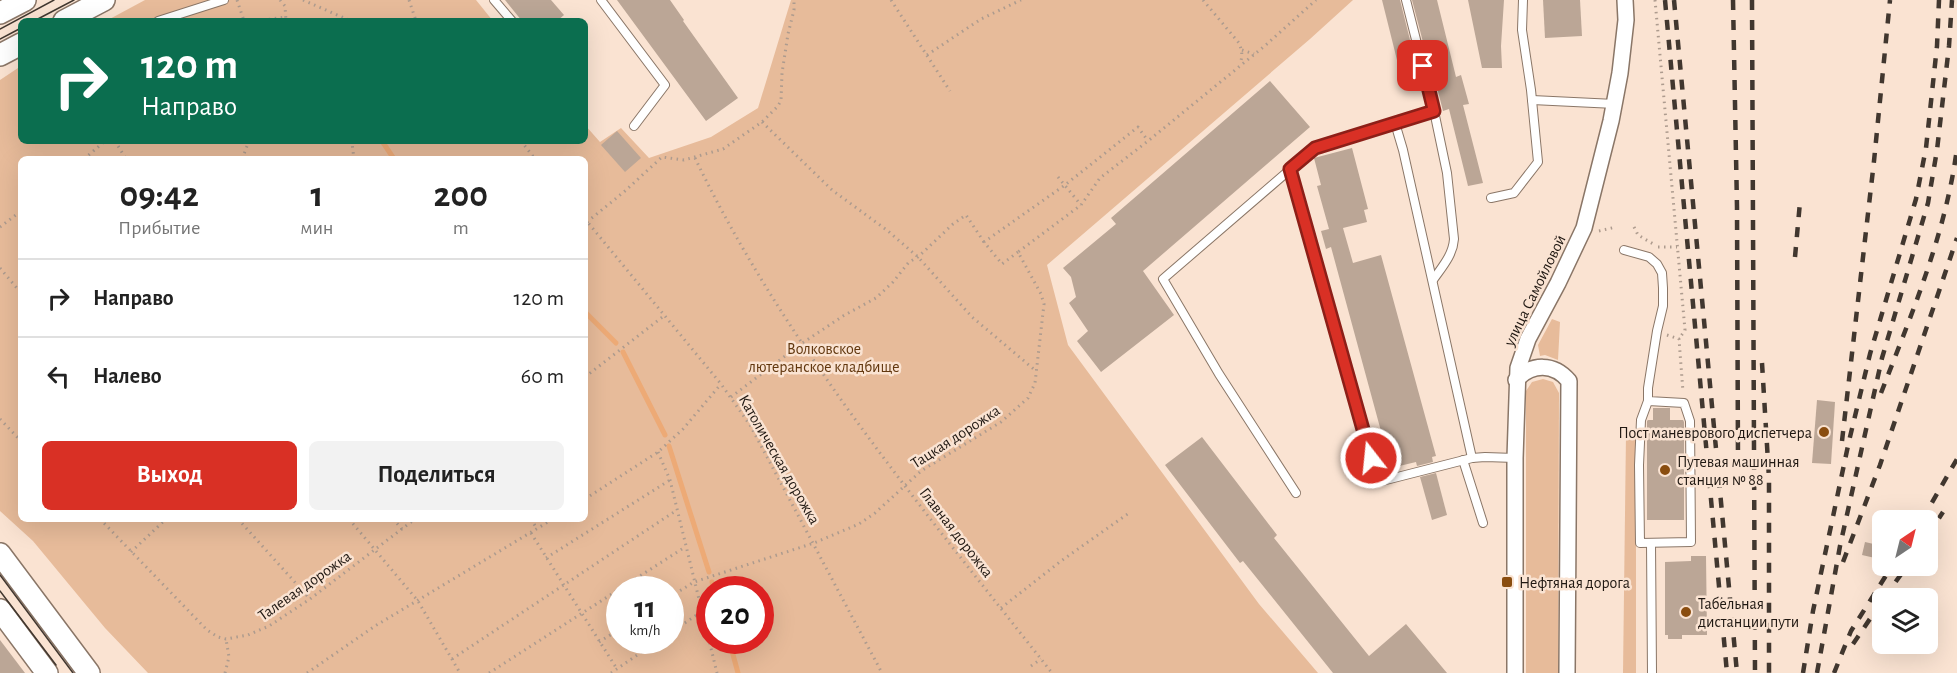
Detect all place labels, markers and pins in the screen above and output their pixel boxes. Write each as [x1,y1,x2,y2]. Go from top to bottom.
pin [1397,40,1448,91]
place label: Пост маневрового диспетчера [1618,425,1812,441]
marker: Пост маневрового диспетчера [1817,425,1831,439]
place label: Путевая машинная станция № 88 [1677,454,1800,488]
marker: Путевая машинная станция № 88 [1658,463,1672,477]
marker: Нефтяная дорога [1500,575,1514,589]
place label: Нефтяная дорога [1519,575,1630,591]
place label: Табельная дистанции пути [1698,596,1799,631]
marker: Табельная дистанции пути [1679,605,1693,619]

